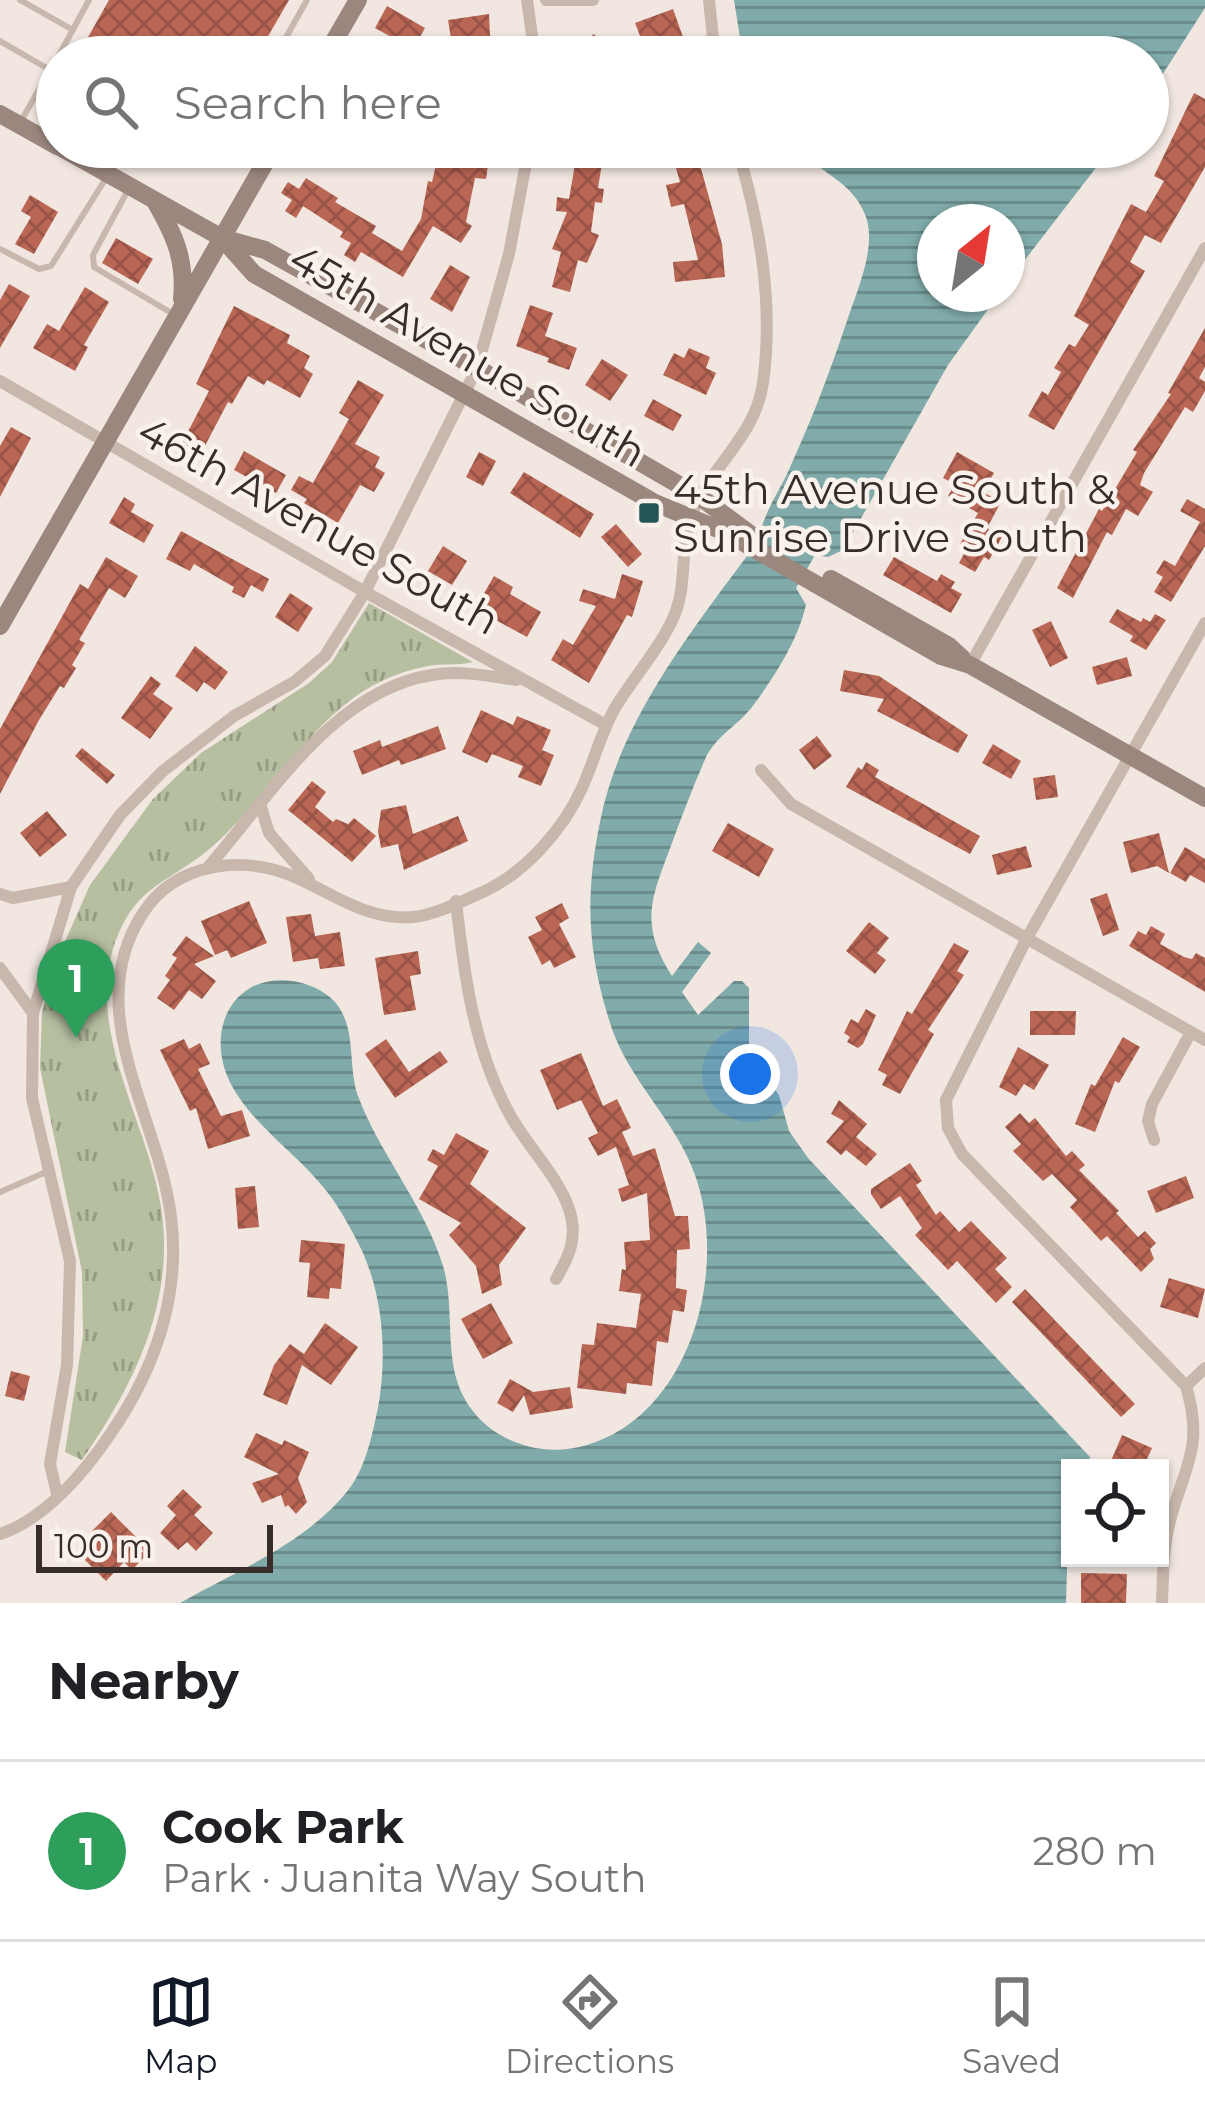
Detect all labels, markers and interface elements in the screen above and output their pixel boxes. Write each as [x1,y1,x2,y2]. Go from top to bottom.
search box [36,36,1169,168]
icon: search [78,69,144,135]
text: Search here [174,75,442,130]
north arrow [917,204,1025,312]
street label: 45th Avenue South [280,232,656,478]
street label: 46th Avenue South [129,404,509,646]
place label: 45th Avenue South & Sunrise Drive South [673,463,1115,563]
marker: 45th Avenue South & Sunrise Drive South [636,500,662,526]
pin: 1 [37,939,115,1038]
your location [720,1044,780,1104]
map controls [1061,1459,1169,1567]
button: locate [1061,1459,1169,1567]
scale bar [36,1519,273,1572]
text: 100 m [54,1526,153,1566]
text: Nearby [48,1650,239,1712]
text: Cook Park [162,1799,404,1854]
text: 1 [79,1827,95,1875]
text: 280 m [1033,1827,1157,1875]
text: Park · Juanita Way South [162,1854,647,1902]
tab: Map [144,1969,217,2081]
tab: Directions [505,1969,674,2081]
tab: Saved [962,1969,1061,2081]

